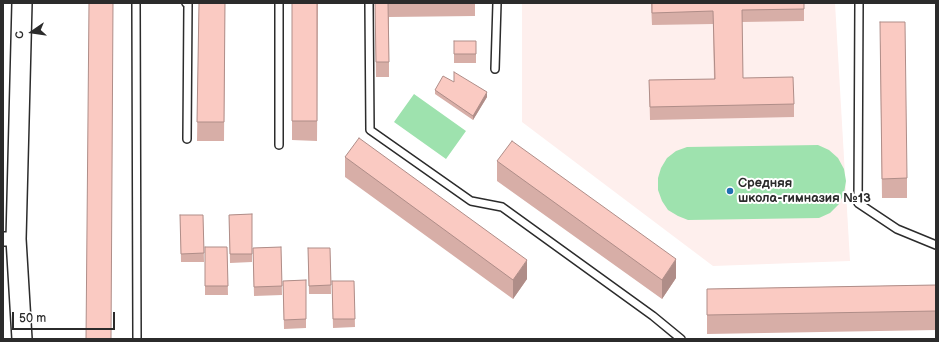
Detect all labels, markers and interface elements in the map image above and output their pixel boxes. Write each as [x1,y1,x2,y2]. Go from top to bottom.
north arrow [12,12,52,52]
text: С [13,30,27,40]
place label: Средняя школа-гимназия №13 [738,176,871,207]
marker: Средняя школа-гимназия №13 [725,186,735,196]
scale bar [14,304,117,330]
text: 50 m [19,311,46,326]

